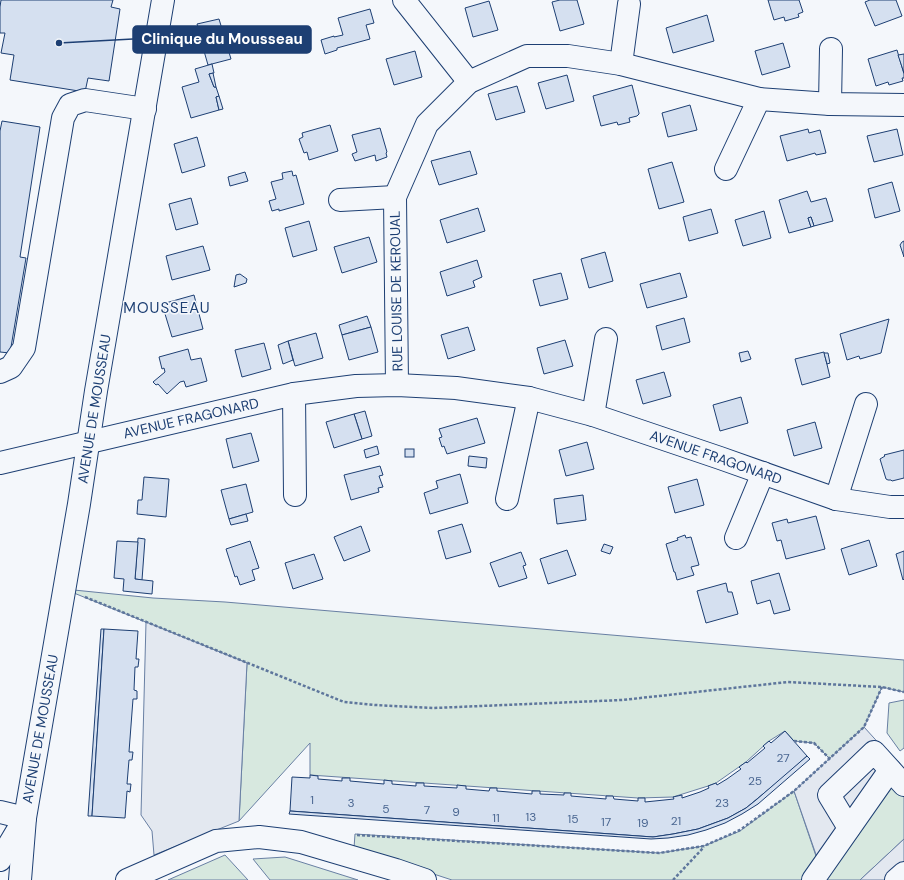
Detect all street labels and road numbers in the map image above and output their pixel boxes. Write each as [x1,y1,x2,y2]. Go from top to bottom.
street label: RUE LOUISE DE KEROUAL [386,211,406,371]
street label: AVENUE DE MOUSSEAU [73,333,115,485]
street label: AVENUE FRAGONARD [121,394,261,442]
street label: AVENUE FRAGONARD [648,426,784,488]
street label: AVENUE DE MOUSSEAU [18,653,62,805]

